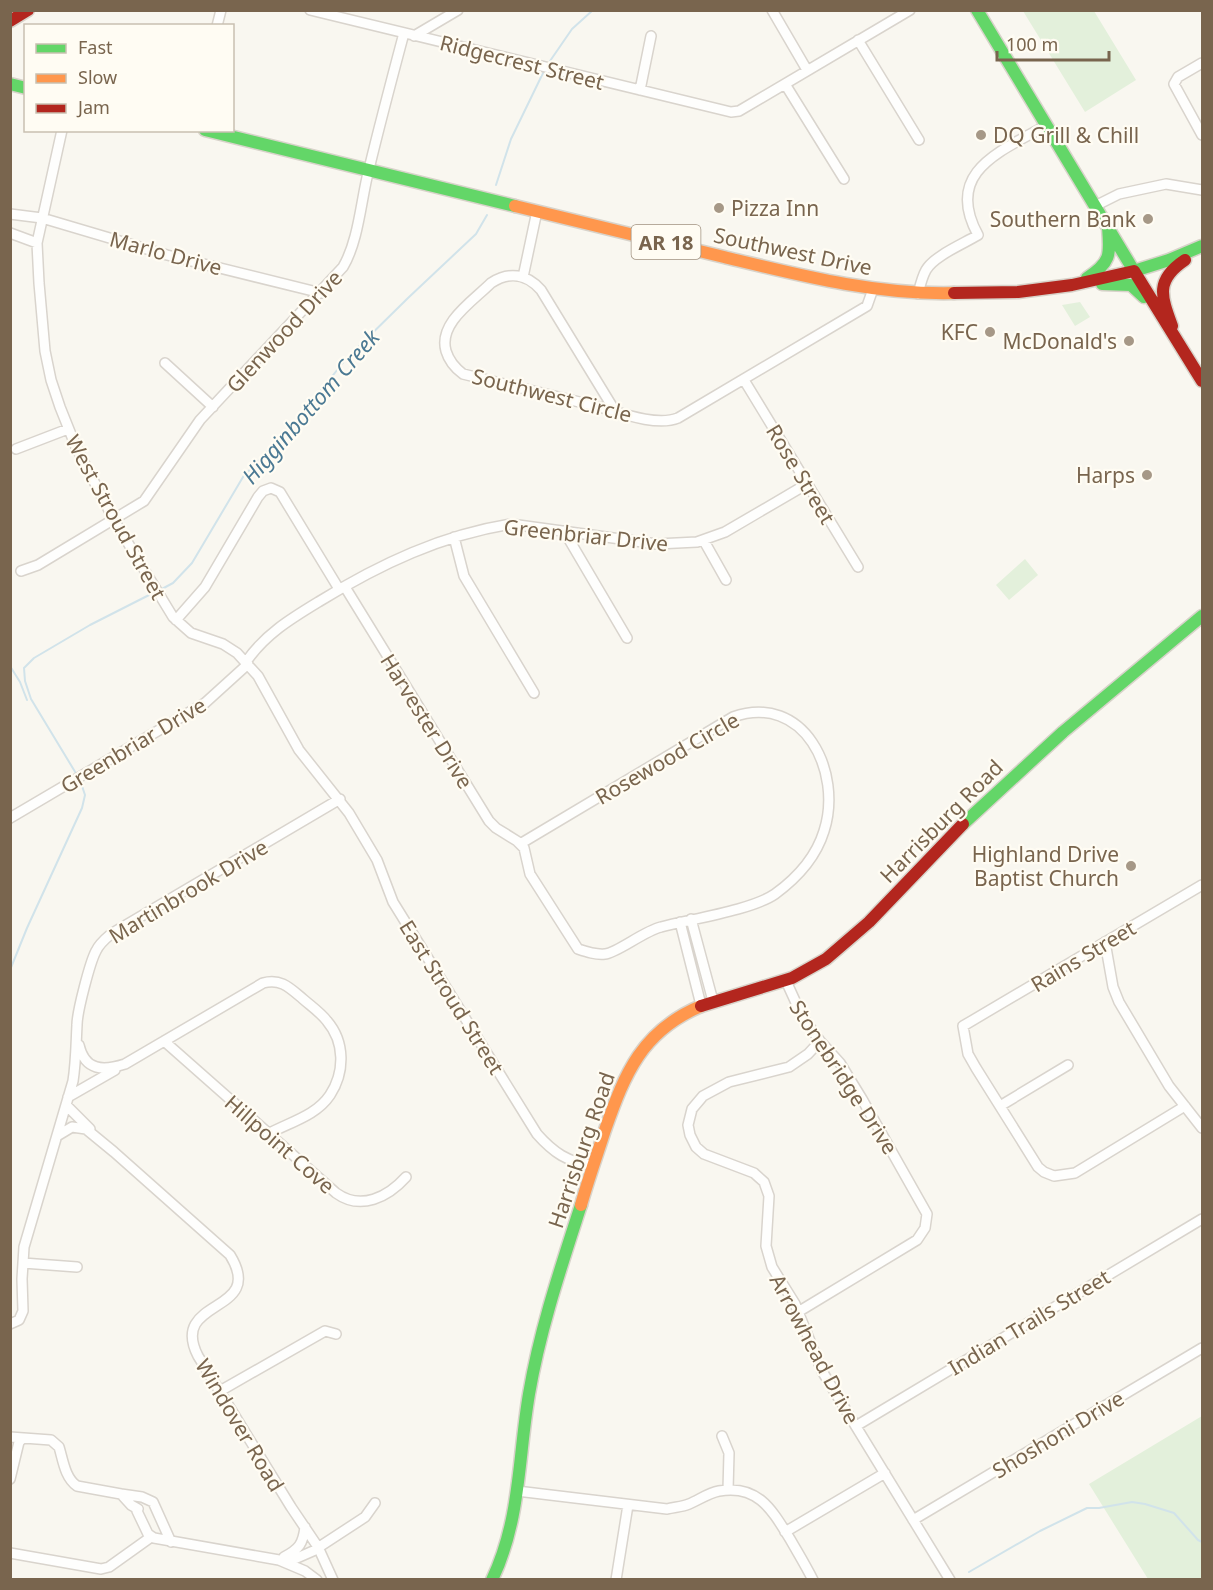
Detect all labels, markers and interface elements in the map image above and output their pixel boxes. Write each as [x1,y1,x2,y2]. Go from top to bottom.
legend [24,24,234,132]
scale bar [997,24,1110,62]
street label: Ridgecrest Street [437,28,607,96]
text: 100 m [1006,32,1058,56]
text: Fast [78,35,113,59]
text: Slow [78,65,117,89]
text: Jam [76,95,110,119]
place label: DQ Grill & Chill [993,121,1139,149]
marker: DQ Grill & Chill [974,128,988,142]
place label: Pizza Inn [731,194,819,222]
marker: Pizza Inn [712,201,726,215]
place label: Southern Bank [990,205,1137,233]
marker: Southern Bank [1141,212,1155,226]
street label: Southwest Drive [711,221,875,281]
street label: Marlo Drive [107,225,225,281]
road number: AR 18 [632,225,700,259]
street label: Glenwood Drive [220,264,348,398]
place label: KFC [941,318,978,346]
water label: Higginbottom Creek [234,321,386,490]
marker: KFC [983,325,997,339]
place label: McDonald's [1003,327,1117,355]
marker: McDonald's [1122,334,1136,348]
street label: Southwest Circle [469,362,635,428]
street label: Rose Street [760,419,842,529]
street label: West Stroud Street [59,430,173,605]
place label: Harps [1076,461,1135,489]
marker: Harps [1140,468,1154,482]
street label: Greenbriar Drive [502,512,670,558]
street label: Harvester Drive [374,648,480,794]
street label: Greenbriar Drive [55,690,211,800]
street label: Rosewood Circle [590,705,744,811]
street label: Harrisburg Road [873,753,1009,889]
street label: Martinbrook Drive [103,832,273,950]
place label: Highland Drive Baptist Church [972,840,1119,892]
marker: Highland Drive Baptist Church [1124,859,1138,873]
street label: Rains Street [1025,914,1141,998]
street label: East Stroud Street [393,915,511,1080]
street label: Stonebridge Drive [784,994,904,1160]
street label: Harrisburg Road [541,1068,621,1232]
street label: Hillpoint Cove [219,1089,341,1199]
street label: Indian Trails Street [943,1262,1116,1381]
street label: Arrowhead Drive [764,1269,866,1429]
street label: Windover Road [189,1353,291,1497]
street label: Shoshoni Drive [987,1384,1129,1484]

